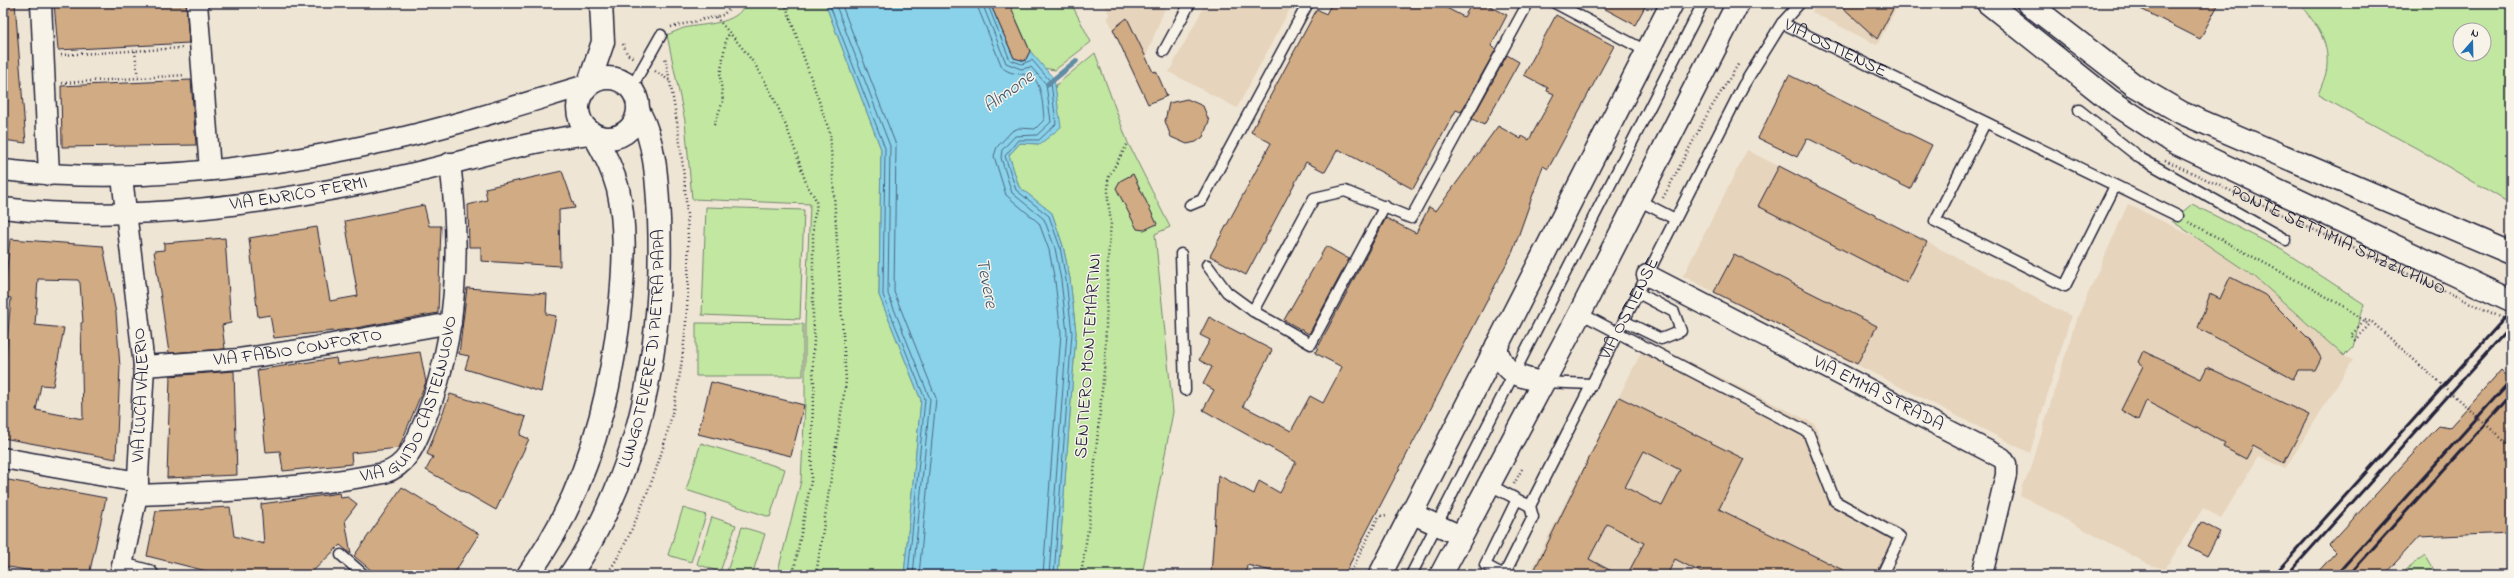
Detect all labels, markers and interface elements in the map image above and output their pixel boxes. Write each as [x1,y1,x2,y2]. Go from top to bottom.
street label: VIA OSTIENSE [1778,12,1891,85]
north arrow [2452,22,2492,62]
text: N [2469,25,2481,42]
water label: Almone [978,63,1041,120]
street label: VIA ENRICO FERMI [227,170,370,218]
street label: PONTE SETTIMIA SPIZZICHINO [2226,179,2450,303]
street label: LUNGOTEVERE DI PIETRA PAPA [612,229,673,472]
street label: SENTIERO MONTEMARTINI [1069,253,1109,459]
street label: VIA OSTIENSE [1593,253,1667,366]
water label: Tevere [968,256,1004,312]
street label: VIA GUIDO CASTELNUOVO [357,314,465,490]
street label: VIA FABIO CONFORTO [212,322,384,374]
street label: VIA LUCA VALERIO [126,326,157,464]
street label: VIA EMMA STRADA [1807,349,1948,439]

